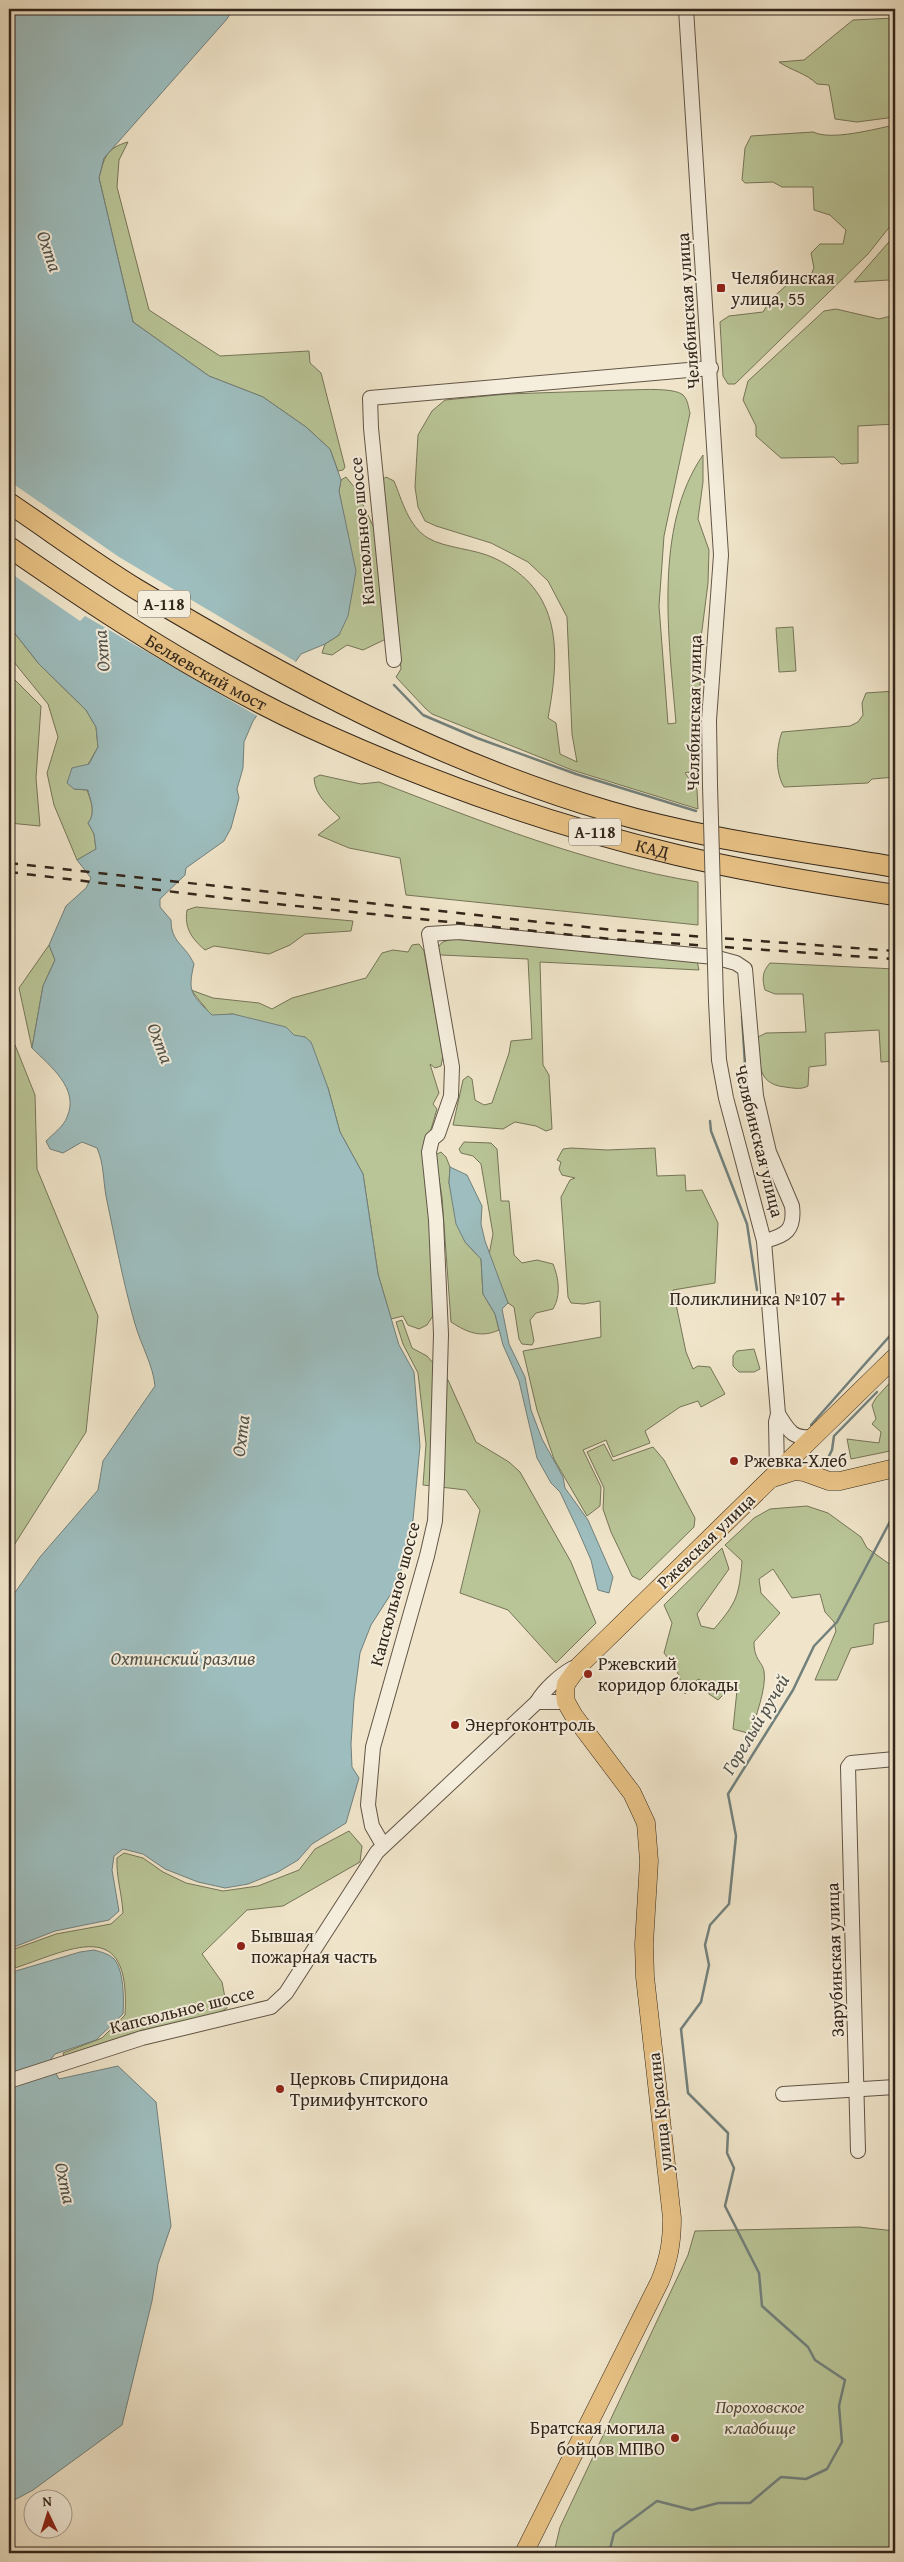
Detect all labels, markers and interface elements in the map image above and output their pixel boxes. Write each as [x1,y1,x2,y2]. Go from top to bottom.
water label: Охта [30,227,70,276]
street label: Челябинская улица [669,232,706,390]
place label: Челябинская улица, 55 [730,264,835,312]
marker: Челябинская улица, 55 [715,282,727,294]
street label: Капсюльное шоссе [342,456,381,606]
road number: А-118 [138,590,190,618]
street label: Беляевский мост [140,627,273,718]
water label: Охта [85,629,117,673]
street label: Челябинская улица [679,634,708,791]
road number: А-118 [569,819,621,846]
street label: КАД [633,831,672,866]
water label: Охта [140,1018,182,1068]
street label: Челябинская улица [727,1062,792,1220]
place label: Поликлиника №107 [669,1285,827,1312]
marker: Поликлиника №107 [831,1292,845,1306]
water label: Охта [224,1413,256,1458]
place label: Ржевка-Хлеб [744,1447,847,1474]
marker: Ржевка-Хлеб [728,1455,740,1467]
street label: Ржевская улица [650,1486,761,1595]
street label: Капсюльное шоссе [362,1519,427,1669]
water label: Охтинский разлив [110,1644,256,1672]
place label: Ржевский коридор блокады [598,1650,739,1698]
marker: Ржевский коридор блокады [582,1668,594,1680]
water label: Горелый ручей [713,1668,796,1780]
place label: Энергоконтроль [465,1711,596,1738]
marker: Энергоконтроль [449,1719,461,1731]
street label: Зарубинская улица [818,1882,851,2038]
place label: Бывшая пожарная часть [251,1922,377,1970]
marker: Бывшая пожарная часть [235,1940,247,1952]
street label: Капсюльное шоссе [107,1978,257,2041]
street label: улица Красина [640,2051,679,2174]
place label: Церковь Спиридона Тримифунтского [290,2065,449,2113]
marker: Церковь Спиридона Тримифунтского [274,2083,286,2095]
water label: Охта [48,2160,84,2207]
park label: Пороховское кладбище [715,2393,805,2441]
place label: Братская могила бойцов МПВО [530,2414,665,2462]
marker: Братская могила бойцов МПВО [669,2432,681,2444]
north arrow [22,2490,72,2540]
text: N [42,2491,53,2511]

